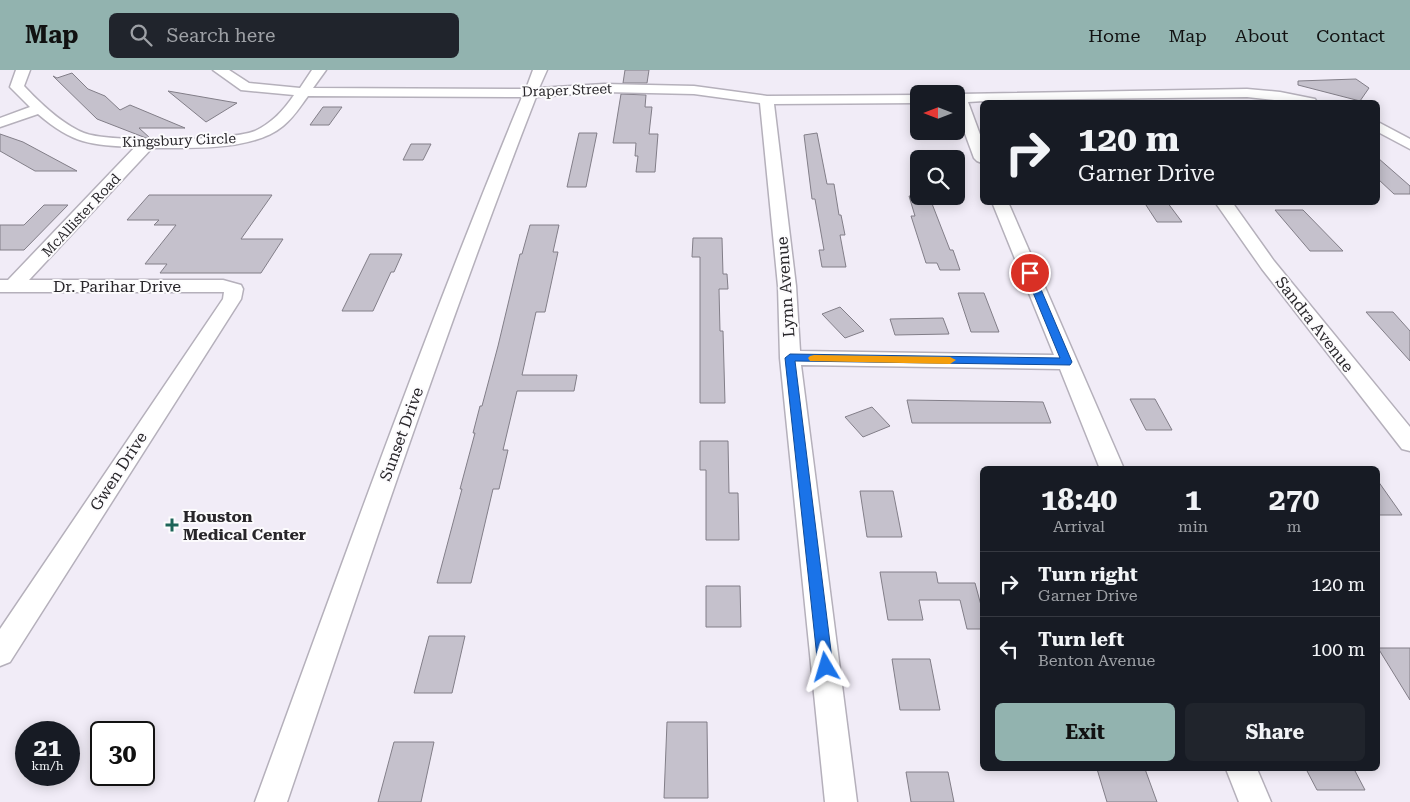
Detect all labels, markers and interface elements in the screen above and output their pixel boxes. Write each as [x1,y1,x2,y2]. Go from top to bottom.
search box [109,13,459,58]
text: Map [25,21,79,49]
icon: search [127,21,155,49]
text: Search here [167,24,275,47]
text: Home [1088,25,1140,46]
text: Map [1168,25,1207,46]
text: About [1235,25,1288,46]
text: Contact [1316,25,1385,46]
street label: Draper Street [522,80,612,100]
north arrow [910,85,965,140]
map controls [910,85,965,205]
text: 120 m [1078,119,1179,160]
icon: right [995,120,1060,185]
street label: Kingsbury Circle [122,130,237,150]
button: search [910,150,965,205]
text: Garner Drive [1078,161,1215,186]
street label: McAllister Road [39,170,123,260]
street label: Lynn Avenue [772,236,799,338]
pin [1009,252,1051,294]
icon: arrive [1016,259,1044,287]
street label: Sandra Avenue [1271,273,1358,376]
street label: Dr. Parihar Drive [53,277,181,296]
street label: Sunset Drive [376,385,427,484]
street label: Gwen Drive [86,428,151,514]
text: 18:40 [1041,482,1117,517]
text: 1 [1185,482,1201,517]
text: 270 [1269,482,1319,517]
place label: Houston Medical Center [183,507,306,544]
text: Arrival [1053,517,1105,536]
text: min [1178,517,1208,536]
text: m [1287,517,1301,536]
marker: Houston Medical Center [165,518,179,532]
text: Turn right [1038,563,1138,586]
icon: right [995,570,1023,598]
text: 120 m [1311,573,1365,596]
text: Garner Drive [1038,586,1137,605]
text: Turn left [1038,628,1124,651]
icon: left [995,635,1023,663]
text: 100 m [1311,638,1365,661]
position arrow [799,640,851,692]
text: Benton Avenue [1038,651,1155,670]
button: Exit [995,703,1175,761]
button: Share [1185,703,1365,761]
speed limit sign: 30 [90,721,155,786]
text: 21 [33,733,62,762]
text: km/h [31,759,64,773]

